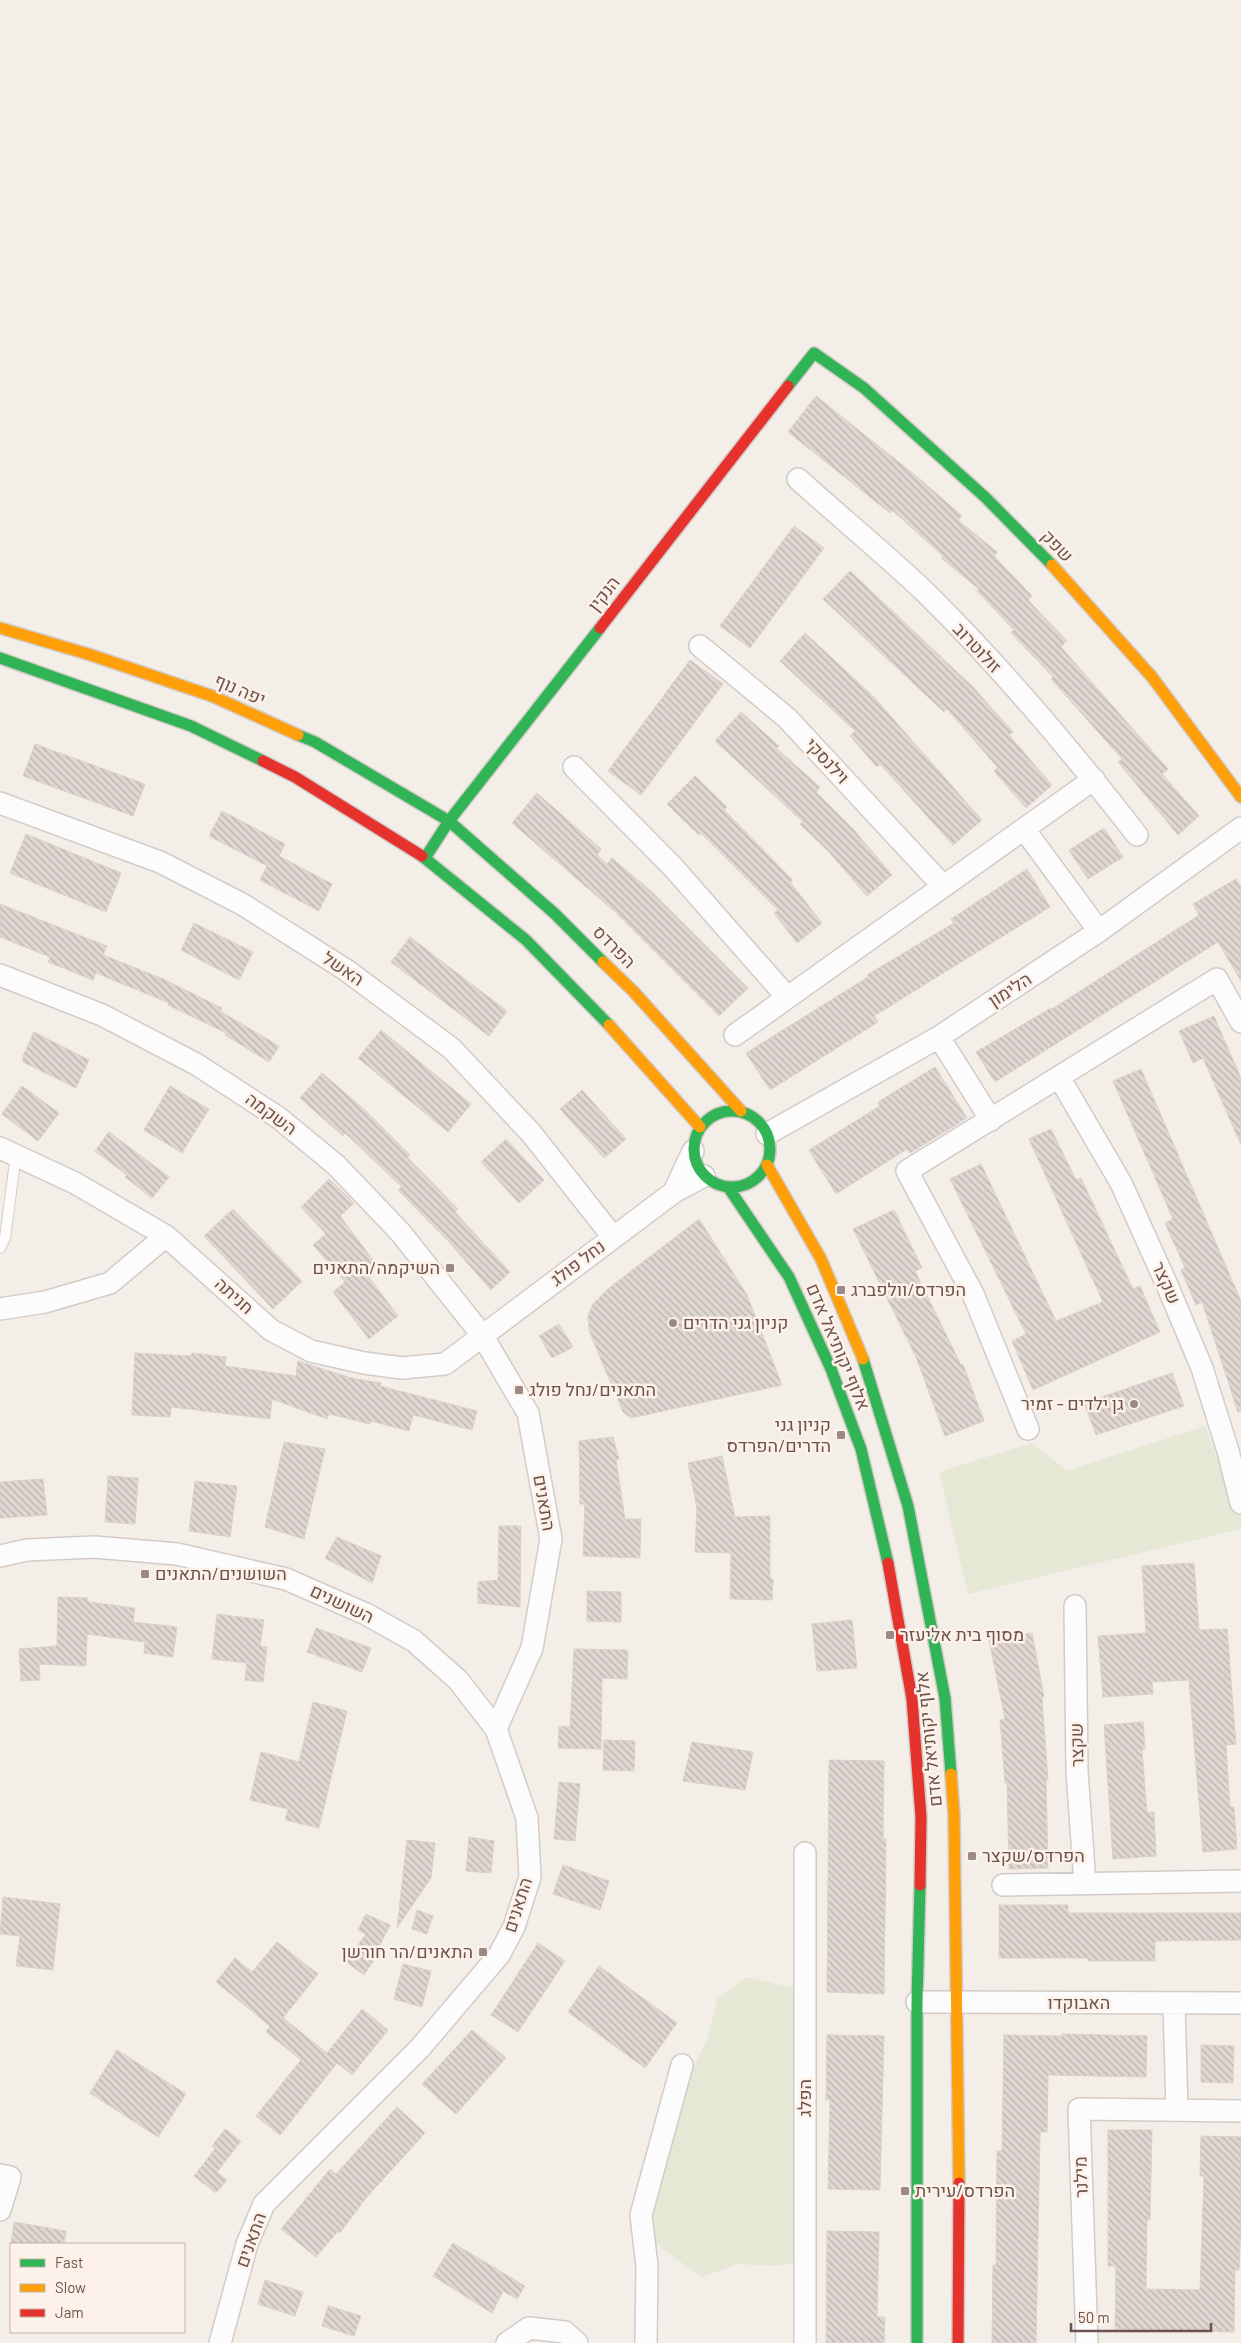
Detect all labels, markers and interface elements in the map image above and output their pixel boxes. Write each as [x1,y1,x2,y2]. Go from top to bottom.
street label: שפק [1037,524,1078,566]
street label: הנקין [583,571,624,615]
street label: זולוטרוב [949,618,1007,677]
street label: יפה נוף [212,669,269,710]
street label: וילנסקי [801,733,854,788]
street label: הפרדס [589,920,641,972]
street label: האשל [318,946,369,990]
street label: הלימון [984,967,1035,1011]
street label: השקמה [242,1087,302,1139]
street label: נחל פולג [546,1234,609,1290]
place label: השיקמה/התאנים [313,1256,440,1278]
street label: שקצר [1148,1258,1186,1307]
marker: השיקמה/התאנים [444,1262,456,1274]
street label: חניתה [211,1272,259,1318]
place label: הפרדס/וולפברג [851,1278,966,1300]
street label: אלוף יקותיאל אדם [802,1280,876,1413]
marker: הפרדס/וולפברג [835,1284,847,1296]
place label: קניון גני הדרים [683,1311,788,1333]
marker: קניון גני הדרים [667,1317,679,1329]
place label: התאנים/נחל פולג [529,1378,656,1400]
marker: התאנים/נחל פולג [513,1384,525,1396]
place label: גן ילדים - זמיר [1021,1392,1124,1414]
marker: גן ילדים - זמיר [1128,1398,1140,1410]
place label: קניון גני הדרים/הפרדס [727,1413,831,1456]
marker: קניון גני הדרים/הפרדס [835,1429,847,1441]
street label: התאנים [529,1473,561,1533]
place label: השושנים/התאנים [155,1562,287,1584]
marker: השושנים/התאנים [139,1568,151,1580]
street label: השושנים [307,1579,378,1627]
place label: מסוף בית אליעזר [900,1623,1024,1645]
marker: מסוף בית אליעזר [884,1629,896,1641]
street label: אלוף יקותיאל אדם [910,1670,946,1808]
street label: שקצר [1065,1723,1087,1767]
place label: הפרדס/שקצר [982,1844,1085,1866]
marker: הפרדס/שקצר [966,1850,978,1862]
street label: התאנים [498,1874,536,1935]
place label: התאנים/הר חורשן [341,1940,473,1962]
marker: התאנים/הר חורשן [477,1946,489,1958]
street label: האבוקדו [1048,1991,1110,2013]
street label: הפלג [793,2079,815,2117]
street label: מילנר [1068,2156,1092,2198]
place label: הפרדס/עירית [915,2179,1015,2201]
marker: הפרדס/עירית [899,2185,911,2197]
street label: התאנים [230,2209,270,2270]
legend [10,2243,185,2333]
text: Fast [55,2253,83,2271]
text: Slow [55,2278,86,2296]
scale bar [1071,2300,1211,2332]
text: Jam [55,2303,84,2321]
text: 50 m [1078,2308,1110,2326]

